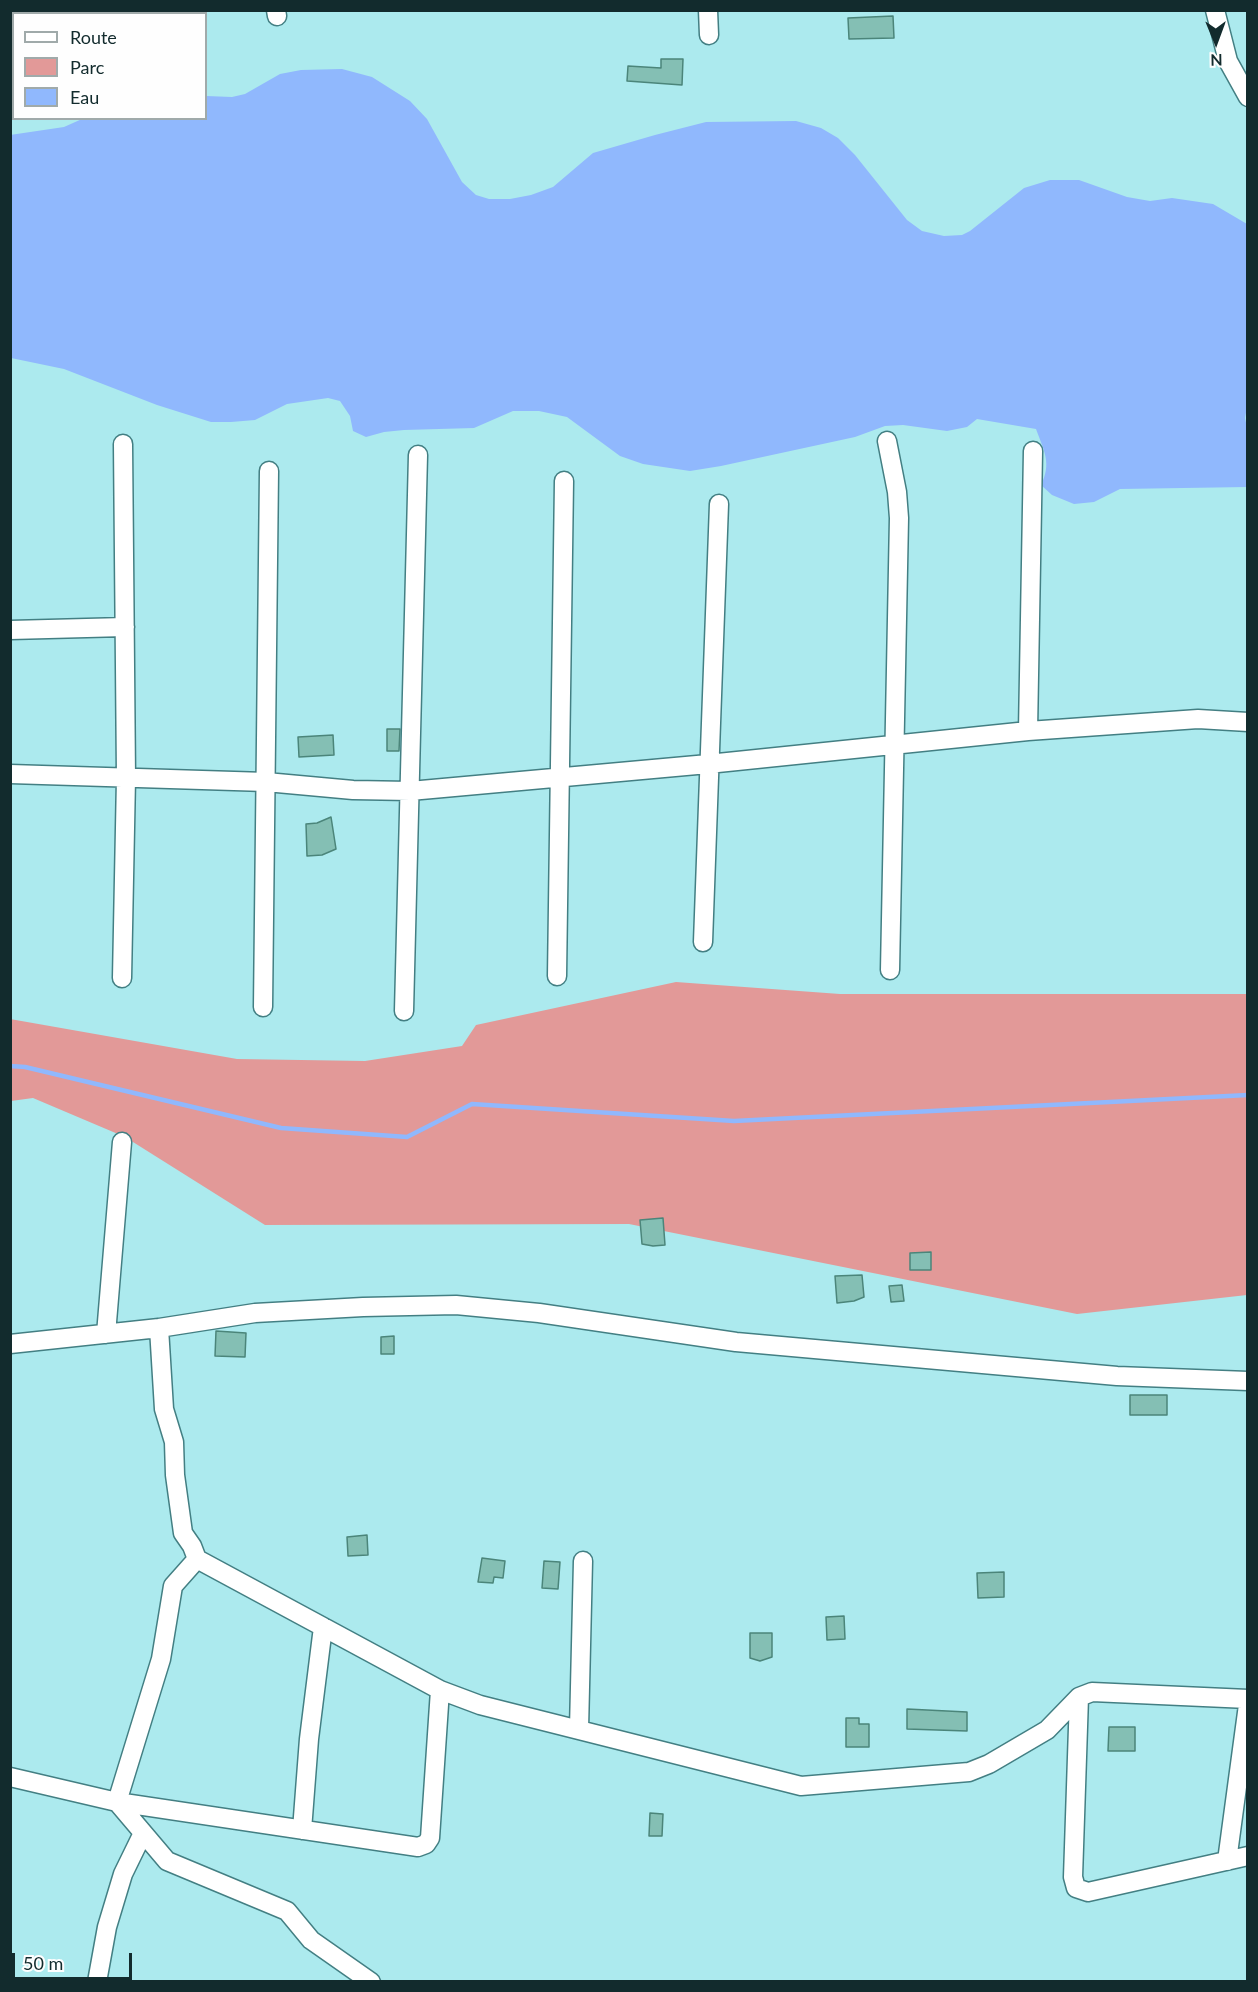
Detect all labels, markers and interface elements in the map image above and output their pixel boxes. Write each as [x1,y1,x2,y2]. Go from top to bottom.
legend [12,12,207,120]
north arrow [1186,12,1246,72]
text: Route [70,26,117,48]
text: N [1210,51,1223,70]
text: Parc [70,56,104,78]
text: Eau [70,86,99,108]
scale bar [15,1941,135,1979]
text: 50 m [23,1952,63,1974]

